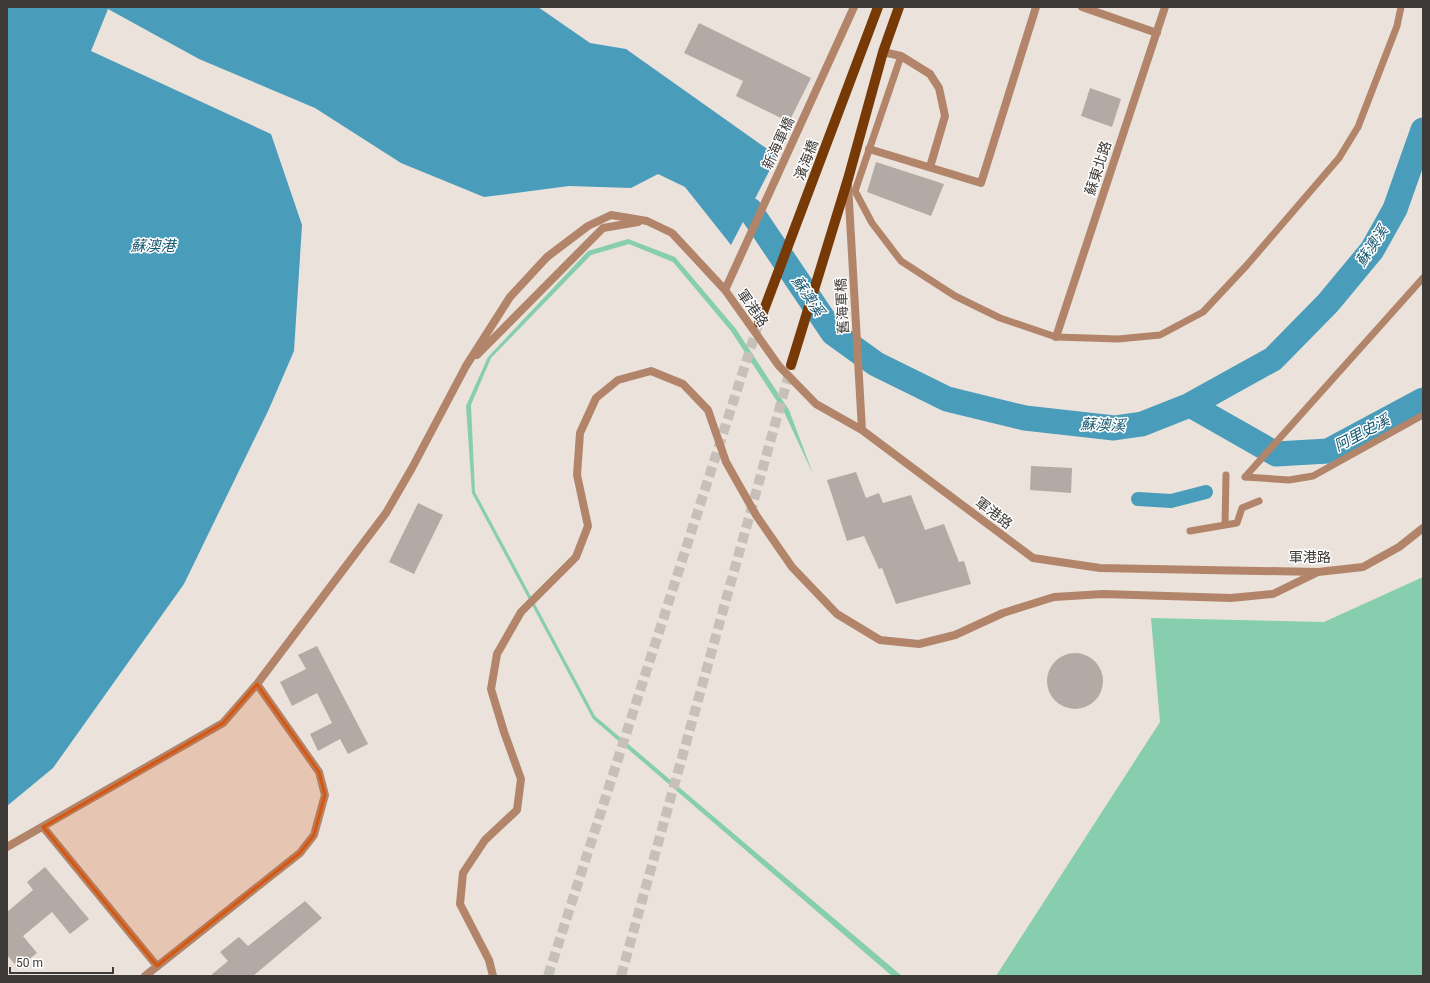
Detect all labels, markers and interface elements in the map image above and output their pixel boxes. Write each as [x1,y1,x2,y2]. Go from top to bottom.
street label: 新海軍橋 [759,114,797,172]
street label: 濱海橋 [791,138,821,182]
street label: 蘇東北路 [1082,139,1114,197]
water label: 蘇澳溪 [1352,221,1393,270]
water label: 蘇澳港 [130,237,177,255]
water label: 蘇澳溪 [788,272,829,321]
street label: 舊海軍橋 [833,278,851,334]
street label: 軍港路 [734,286,772,330]
water label: 阿里史溪 [1331,410,1394,455]
water label: 蘇澳溪 [1080,415,1128,435]
street label: 軍港路 [972,494,1016,532]
street label: 軍港路 [1289,549,1331,565]
scale bar [10,949,113,975]
text: 50 m [16,956,43,970]

